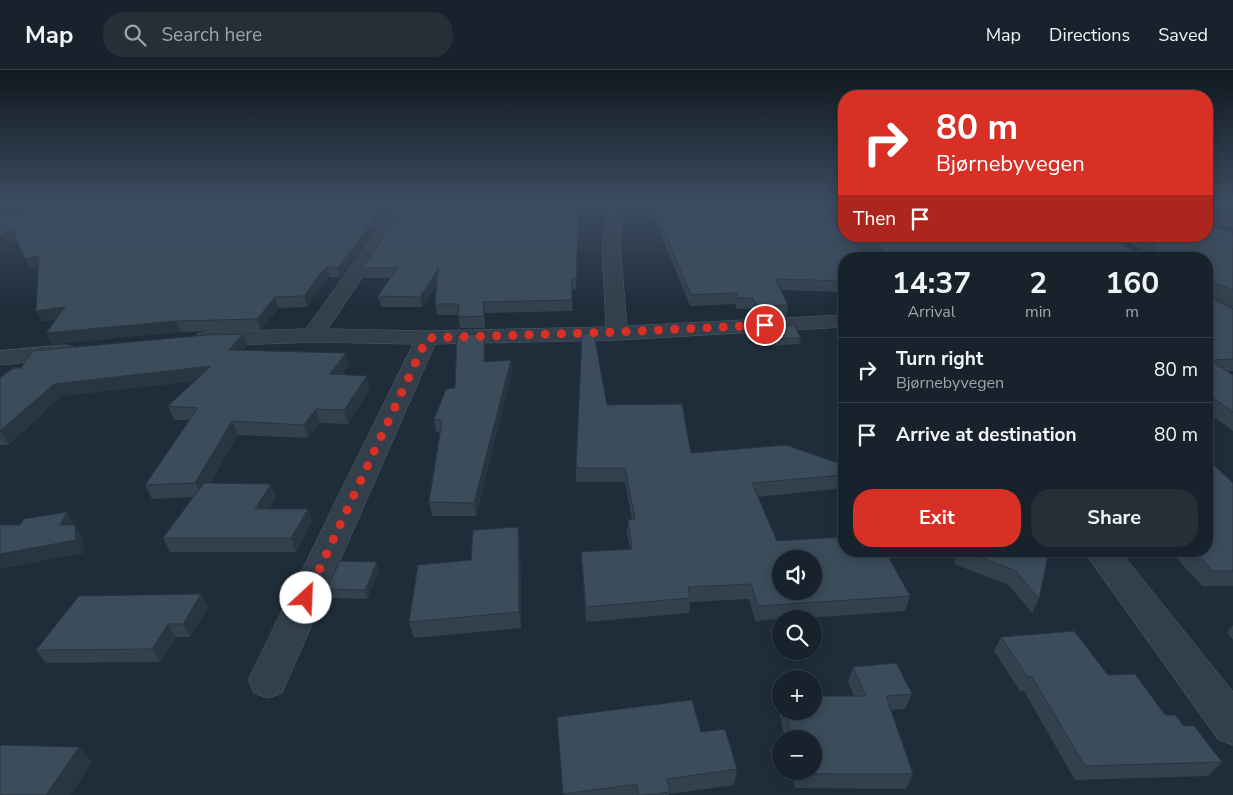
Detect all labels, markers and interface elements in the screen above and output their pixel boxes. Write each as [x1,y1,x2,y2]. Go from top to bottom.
search box [103,12,453,57]
text: Map [25,19,73,51]
icon: search [121,21,149,49]
text: Search here [161,22,262,48]
text: Map [986,23,1021,47]
text: Directions [1049,23,1130,47]
text: Saved [1158,23,1208,47]
text: 80 m [936,104,1018,151]
icon: right [853,110,918,175]
text: Bjørnebyvegen [936,149,1085,179]
icon: arrive [906,205,934,233]
text: Then [853,206,896,232]
text: 14:37 [892,263,971,304]
text: 2 [1029,263,1047,304]
text: 160 [1105,263,1159,304]
text: Arrival [907,301,956,323]
text: min [1025,301,1051,323]
text: m [1125,301,1139,323]
pin [744,304,786,346]
icon: arrive [751,311,779,339]
text: Turn right [896,346,983,372]
icon: right [853,356,881,384]
text: 80 m [1154,357,1198,383]
text: Bjørnebyvegen [896,372,1004,394]
icon: arrive [853,421,881,449]
text: Arrive at destination [896,422,1077,448]
text: 80 m [1154,422,1198,448]
button: Exit [853,489,1021,547]
button: Share [1031,489,1198,547]
map controls [772,550,822,780]
button: sound [772,550,822,600]
position arrow [279,571,331,623]
button: search [772,610,822,660]
button: + [772,670,822,720]
button: − [772,730,822,780]

